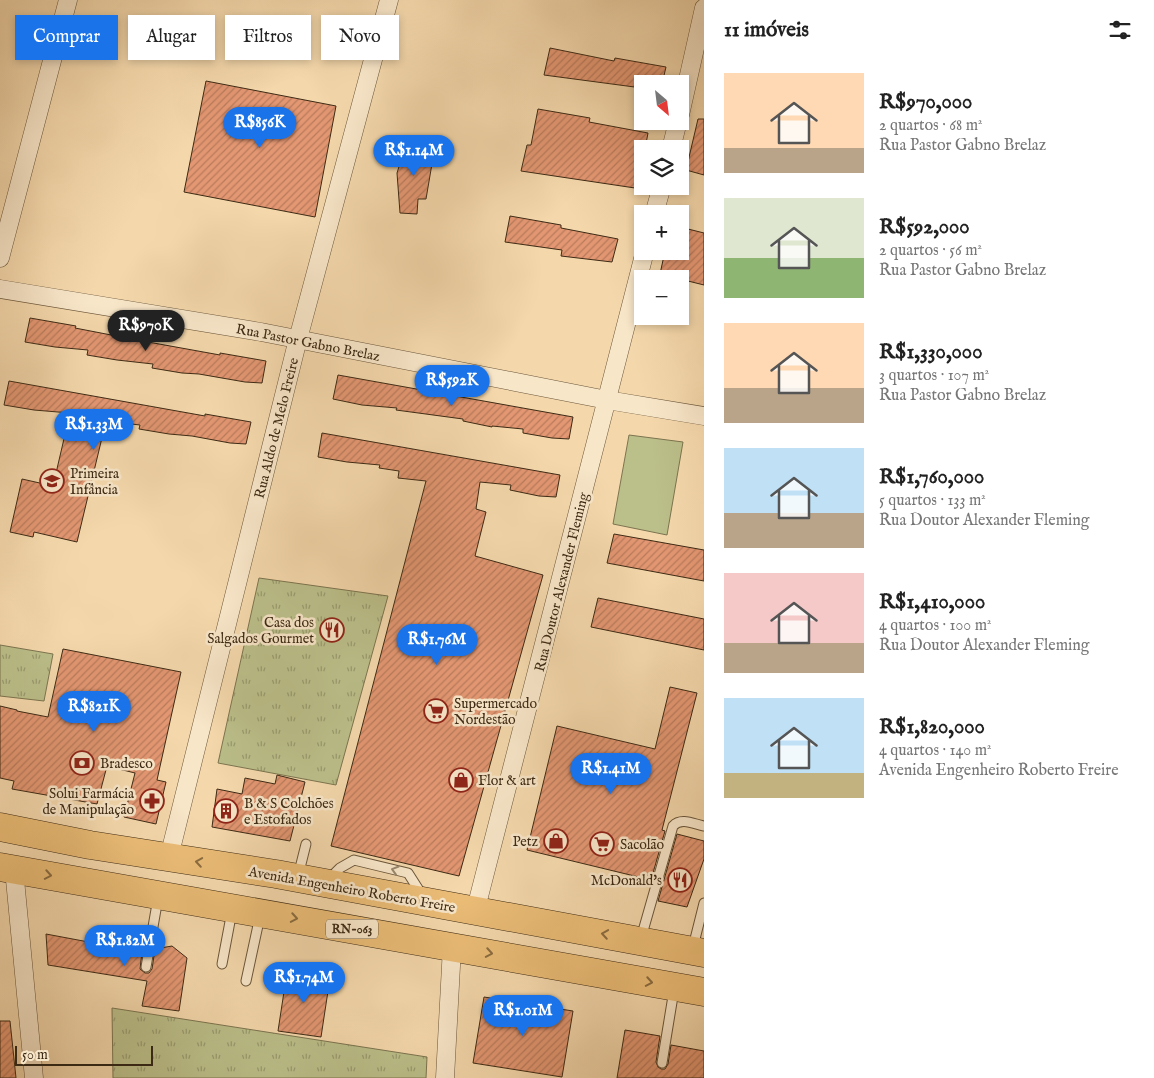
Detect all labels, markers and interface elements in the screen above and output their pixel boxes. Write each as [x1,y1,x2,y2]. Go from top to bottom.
chip: Comprar [15,15,118,60]
chip: Alugar [128,15,215,60]
chip: Filtros [225,15,311,60]
chip: Novo [321,15,399,60]
icon: filters [1106,16,1134,44]
text: 11 imóveis [724,17,809,44]
north arrow [634,75,689,130]
map controls [634,75,689,325]
text: R$970,000 [879,89,972,116]
icon: home [764,93,824,153]
pin: R$856K [219,106,301,149]
text: R$856K [234,113,286,133]
text: 2 quartos · 68 m² [879,116,983,136]
pin: R$1.14M [368,134,460,177]
text: Rua Pastor Gabno Brelaz [879,136,1046,156]
button: layers [634,140,689,195]
text: R$1.14M [384,141,444,161]
button: + [634,205,689,260]
text: R$592,000 [879,214,970,241]
icon: home [764,218,824,278]
text: 2 quartos · 56 m² [879,241,982,261]
text: Rua Pastor Gabno Brelaz [879,261,1046,281]
button: − [634,270,689,325]
pin: R$970K [105,310,187,352]
text: R$970K [119,316,173,336]
street label: Rua Pastor Gabno Brelaz [234,320,382,366]
text: R$1,330,000 [879,339,982,366]
icon: home [764,343,824,403]
street label: Rua Aldo de Melo Freire [251,355,303,501]
pin: R$592K [411,364,493,407]
text: 3 quartos · 107 m² [879,366,989,386]
text: R$592K [426,371,478,391]
text: Rua Pastor Gabno Brelaz [879,386,1046,406]
pin: R$1.33M [48,408,140,451]
text: R$1.33M [65,415,123,435]
text: R$1,760,000 [879,464,984,491]
place label: Primeira Infância [70,465,120,499]
school or university icon: Primeira Infância [39,468,65,494]
icon: home [764,468,824,528]
street label: Rua Doutor Alexander Fleming [531,490,593,674]
text: 5 quartos · 133 m² [879,491,986,511]
text: Rua Doutor Alexander Fleming [879,511,1089,531]
text: R$1,410,000 [879,589,985,616]
icon: home [764,593,824,653]
place label: Casa dos Salgados Gourmet [207,614,314,648]
text: 4 quartos · 100 m² [879,616,991,636]
restaurant icon: Casa dos Salgados Gourmet [319,617,345,643]
pin: R$1.76M [391,624,483,666]
text: R$1.76M [408,630,466,650]
text: Rua Doutor Alexander Fleming [879,636,1089,656]
pin: R$821K [53,690,135,733]
place label: Supermercado Nordestão [454,695,537,729]
text: R$821K [68,697,120,717]
supermarket icon: Supermercado Nordestão [423,698,449,724]
text: R$1,820,000 [879,714,985,741]
icon: home [764,718,824,778]
text: 4 quartos · 140 m² [879,741,992,761]
bank icon: Bradesco [69,750,95,776]
pin: R$1.41M [565,752,657,795]
place label: Bradesco [100,755,153,773]
text: R$1.41M [581,759,641,779]
text: Avenida Engenheiro Roberto Freire [879,761,1118,781]
shop icon: Flor & art [448,767,474,793]
place label: Flor & art [478,772,536,790]
place label: Solui Farmácia de Manipulação [42,785,135,819]
pharmacy icon: Solui Farmácia de Manipulação [139,788,165,814]
place label: B & S Colchões e Estofados [244,795,334,829]
building icon: B & S Colchões e Estofados [213,798,239,824]
shop icon: Petz [543,828,569,854]
supermarket icon: Sacolão [589,831,615,857]
place label: Petz [512,833,539,851]
place label: Sacolão [620,836,665,854]
one-way arrow [194,858,203,868]
street label: Avenida Engenheiro Roberto Freire [246,863,457,917]
one-way arrow [392,865,400,875]
restaurant icon: McDonald's [667,867,693,893]
one-way arrow [44,870,52,880]
place label: McDonald's [591,872,662,890]
one-way arrow [290,913,299,923]
road number: RN-063 [326,920,378,939]
pin: R$1.82M [79,924,171,967]
one-way arrow [600,929,609,939]
text: R$1.82M [95,931,155,951]
one-way arrow [484,948,493,958]
pin: R$1.74M [258,962,350,1004]
text: R$1.74M [274,968,334,988]
one-way arrow [644,977,653,987]
pin: R$1.01M [477,994,569,1037]
text: R$1.01M [493,1001,553,1021]
scale bar [15,1043,152,1066]
text: 50 m [22,1046,48,1064]

